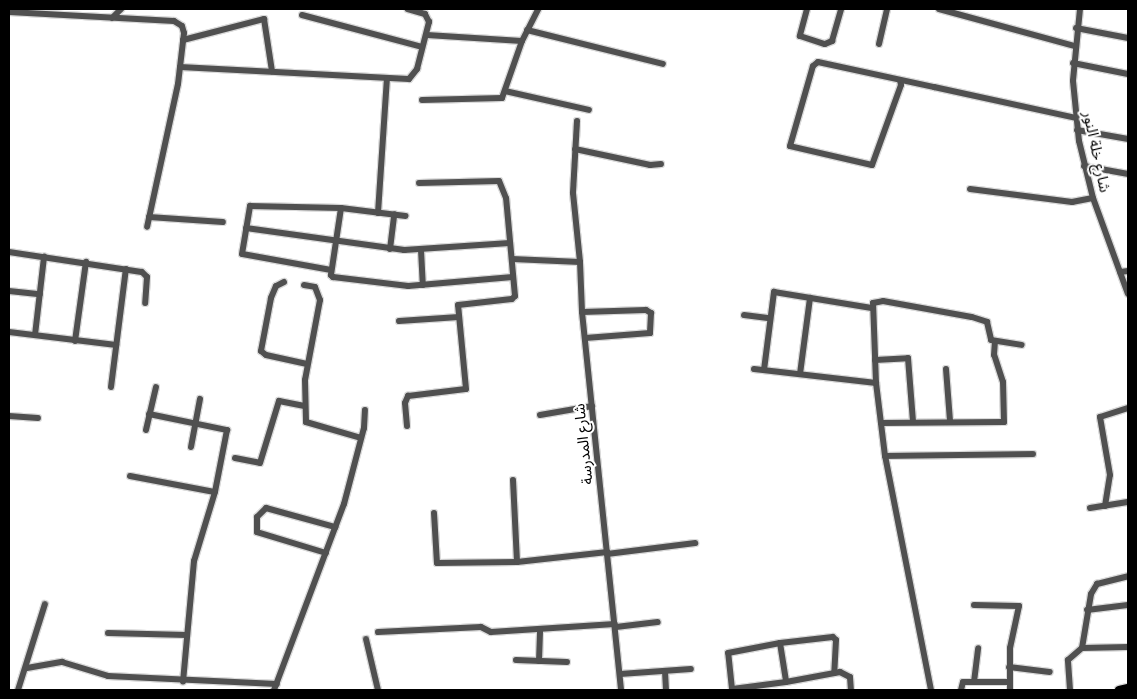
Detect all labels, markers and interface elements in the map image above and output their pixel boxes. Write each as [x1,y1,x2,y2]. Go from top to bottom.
street label: شارع خلة النور [1079,110,1113,194]
street label: شارع المدرسة [571,403,597,485]

